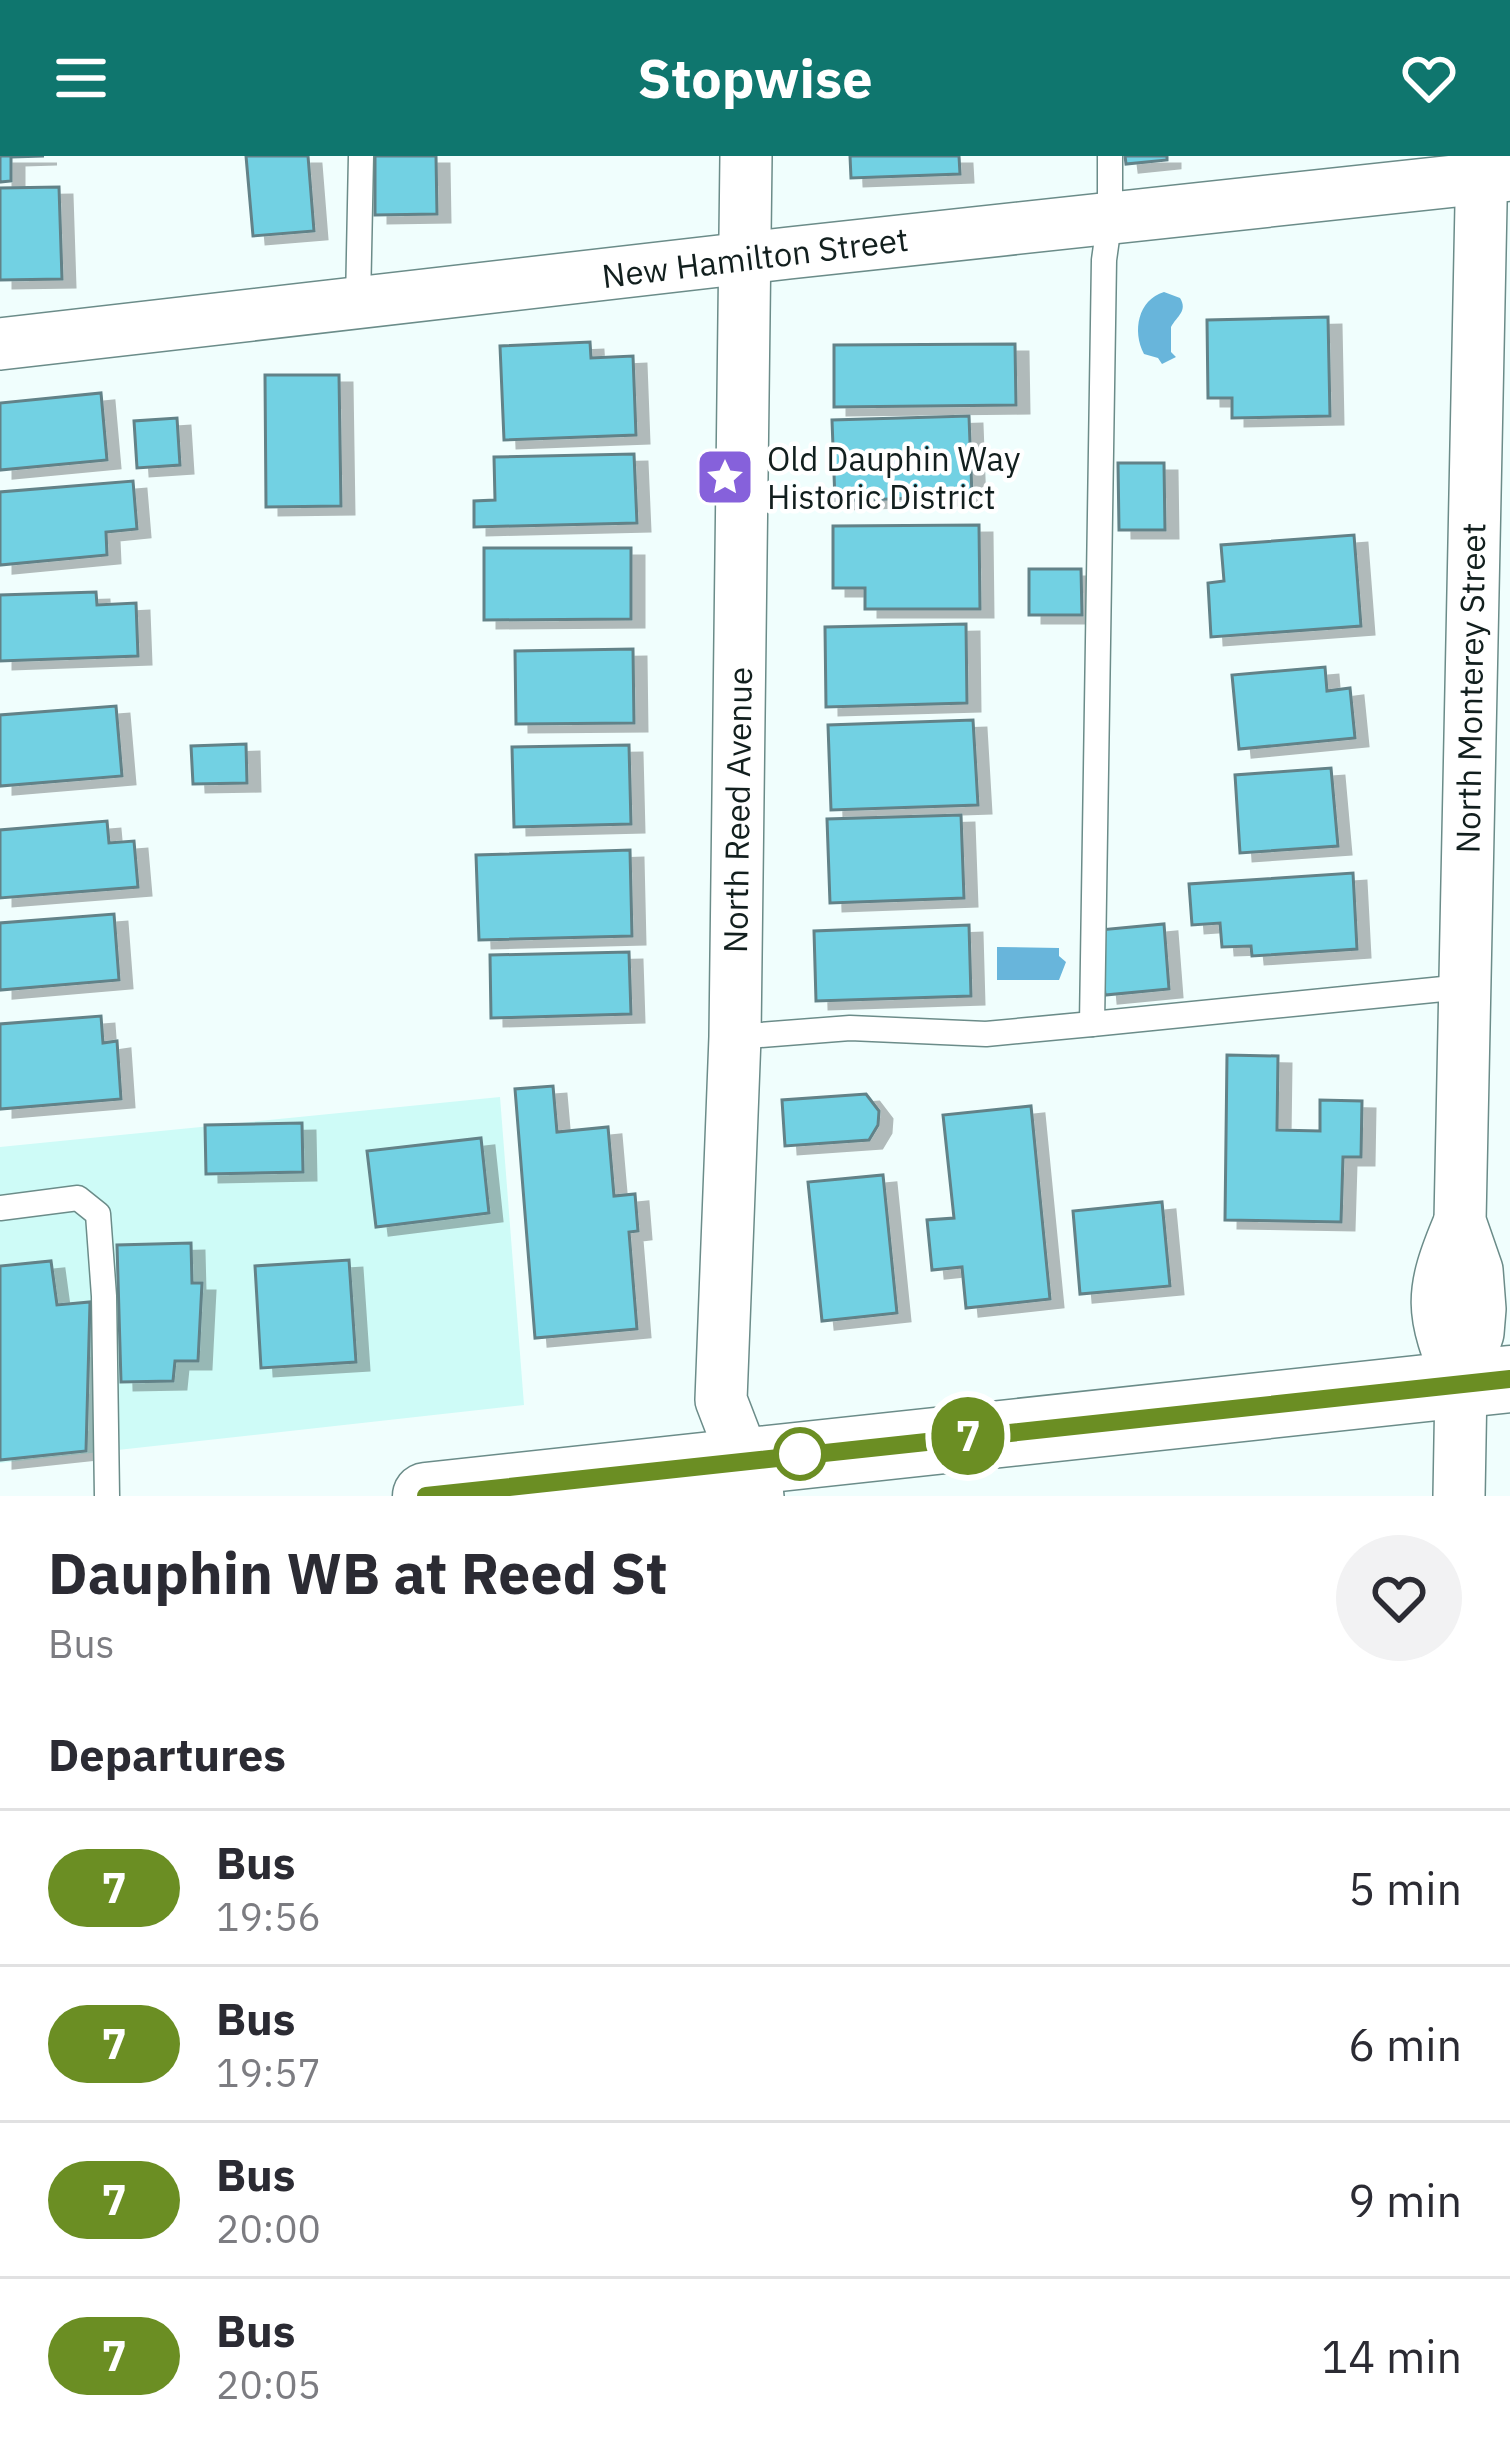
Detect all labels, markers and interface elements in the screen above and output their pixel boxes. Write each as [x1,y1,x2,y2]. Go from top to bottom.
text: Stopwise [637,43,873,113]
icon: menu [48,45,114,111]
icon: heart [1396,45,1462,111]
street label: New Hamilton Street [599,217,911,297]
place label: Old Dauphin Way Historic District [767,437,1020,518]
place icon: Old Dauphin Way Historic District [694,446,756,508]
street label: North Monterey Street [1446,522,1494,854]
street label: North Reed Avenue [713,667,761,953]
line badge: 7 [929,1397,1007,1475]
text: 7 [955,1408,981,1463]
unlabelled marker [775,1429,825,1479]
button: heart [1336,1535,1462,1661]
text: Dauphin WB at Reed St [48,1536,668,1610]
text: Bus [48,1618,115,1669]
text: Departures [48,1725,286,1783]
text: Bus [216,1833,296,1891]
text: 5 min [1348,1859,1462,1917]
text: 7 [101,1860,127,1915]
text: 19:56 [216,1891,321,1942]
text: Bus [216,1989,296,2047]
text: 6 min [1348,2015,1462,2073]
text: 7 [101,2016,127,2071]
text: 19:57 [216,2047,321,2098]
text: Bus [216,2145,296,2203]
text: 9 min [1348,2171,1462,2229]
text: 7 [101,2172,127,2227]
text: 20:00 [216,2203,321,2254]
text: Bus [216,2301,296,2359]
text: 14 min [1321,2327,1462,2385]
text: 7 [101,2328,127,2383]
text: 20:05 [216,2359,321,2410]

